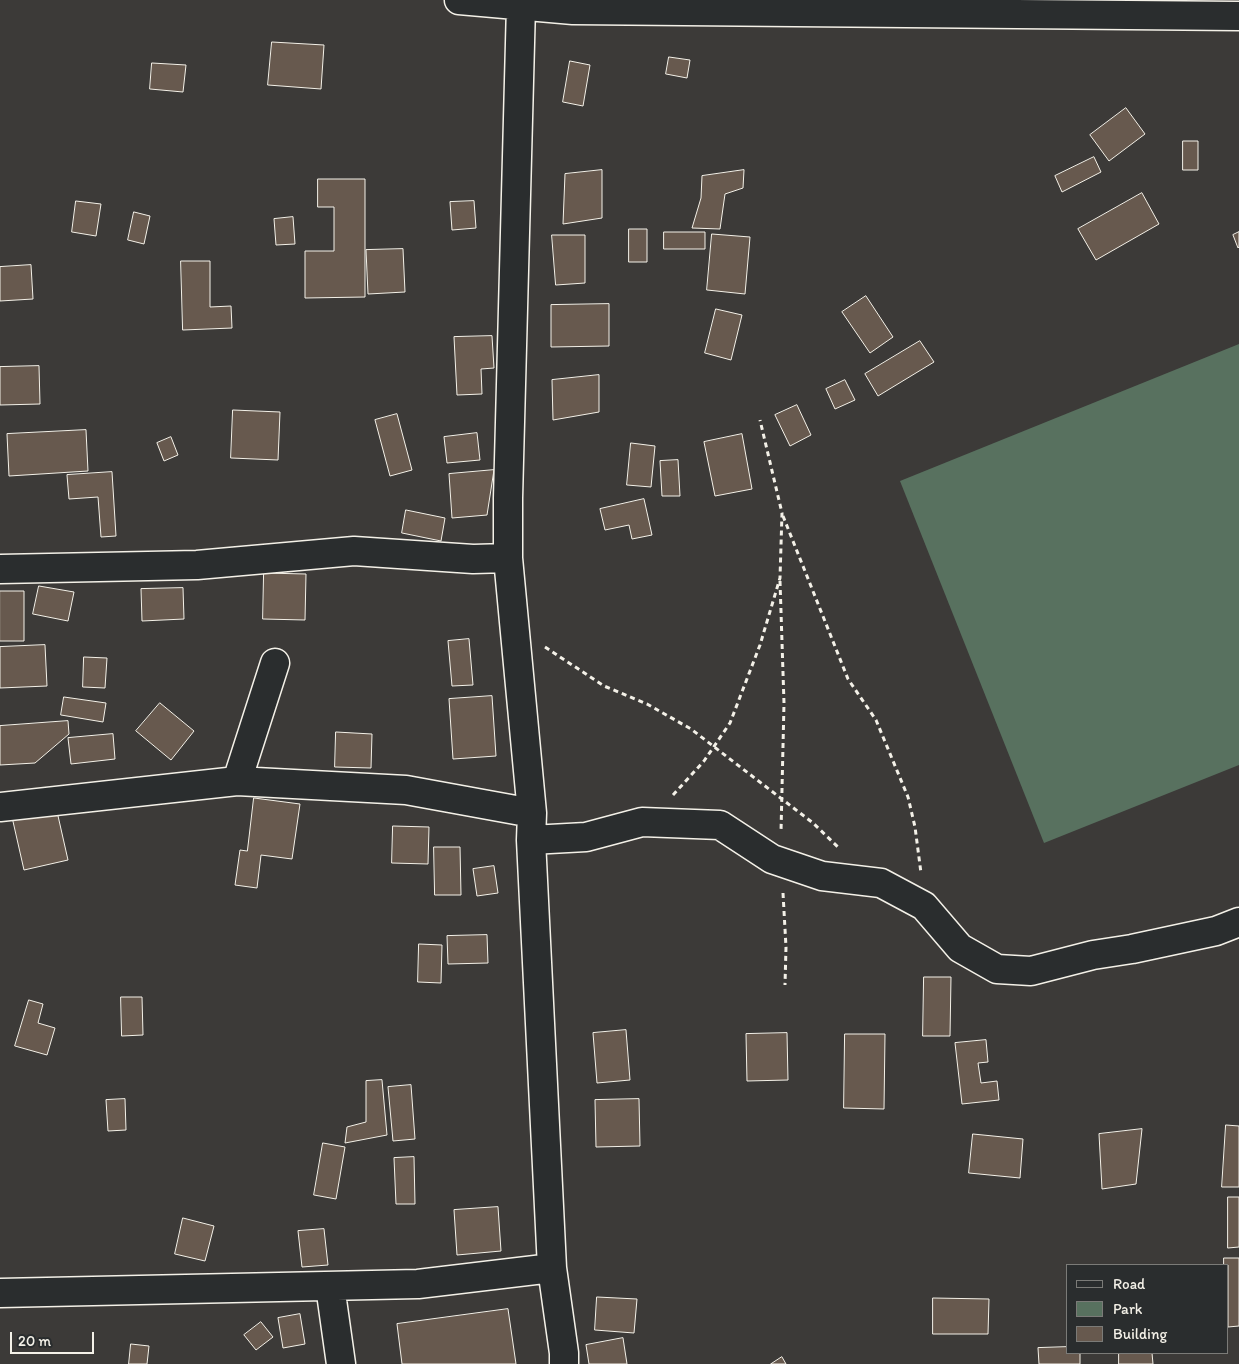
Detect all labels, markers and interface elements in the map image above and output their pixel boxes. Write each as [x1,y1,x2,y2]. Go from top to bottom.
legend [1066,1264,1229,1354]
text: Road [1113,1275,1145,1293]
text: Park [1113,1300,1143,1318]
scale bar [12,1322,96,1354]
text: Building [1113,1325,1167,1343]
text: 20 m [18,1332,51,1350]

